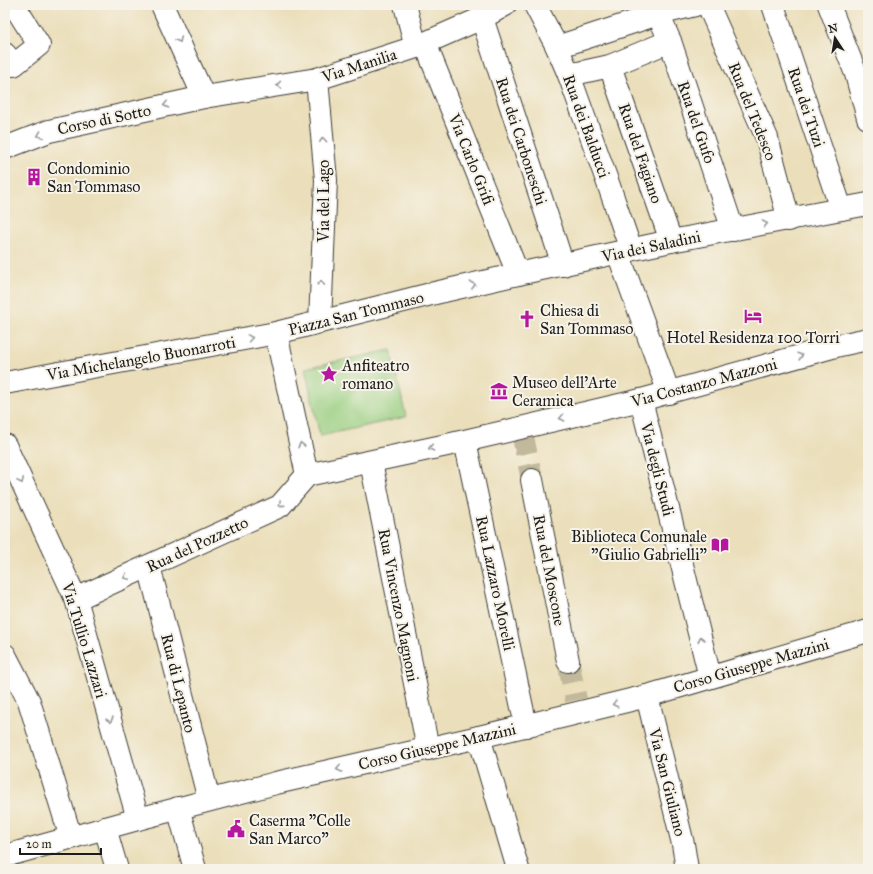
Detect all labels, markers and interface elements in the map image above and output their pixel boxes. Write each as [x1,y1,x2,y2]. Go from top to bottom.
north arrow [815,18,855,58]
text: N [827,21,840,36]
one-way arrow [174,37,182,44]
street label: Via Manilia [318,44,399,87]
street label: Rua del Tedesco [724,59,781,163]
street label: Rua dei Tuzi [784,65,829,150]
street label: Rua dei Balducci [559,72,614,181]
street label: Rua dei Carboneschi [492,75,551,208]
street label: Rua del Gufo [674,78,720,166]
one-way arrow [276,80,282,89]
street label: Corso di Sotto [56,100,153,139]
one-way arrow [163,101,170,109]
street label: Rua del Fagiano [614,101,667,206]
street label: Via Carlo Grifi [444,110,499,208]
one-way arrow [36,130,43,138]
one-way arrow [318,136,327,143]
place label: Condominio San Tommaso [47,159,141,196]
street label: Via del Lago [314,160,334,243]
building icon: Condominio San Tommaso [24,167,44,187]
one-way arrow [762,220,768,229]
street label: Via dei Saladini [599,227,703,266]
one-way arrow [317,280,326,286]
one-way arrow [470,281,476,289]
street label: Piazza San Tommaso [286,287,426,339]
place label: Chiesa di San Tommaso [540,301,634,338]
hotel icon: Hotel Residenza 100 Torri [743,306,763,326]
church icon: Chiesa di San Tommaso [517,309,537,329]
place label: Hotel Residenza 100 Torri [666,328,840,347]
street label: Via Michelangelo Buonarroti [44,332,238,386]
one-way arrow [247,334,253,342]
one-way arrow [796,352,803,361]
street label: Via Costanzo Mazzoni [628,354,780,411]
place label: Anfiteatro romano [341,356,410,393]
place icon: Anfiteatro romano [319,364,339,384]
place label: Museo dell'Arte Ceramica [512,373,617,410]
museum icon: Museo dell'Arte Ceramica [489,381,509,401]
one-way arrow [559,414,565,422]
street label: Via degli Studi [635,419,678,519]
one-way arrow [297,442,305,448]
one-way arrow [428,444,435,452]
one-way arrow [16,476,24,484]
one-way arrow [278,499,286,506]
street label: Rua del Pozzetto [143,513,251,576]
street label: Rua del Moscone [529,513,570,628]
street label: Rua Lazzaro Morelli [472,514,519,653]
street label: Rua Vincenzo Magnoni [373,527,423,684]
place label: Biblioteca Comunale "Giulio Gabrielli" [571,527,707,564]
library icon: Biblioteca Comunale "Giulio Gabrielli" [710,535,730,555]
one-way arrow [122,572,130,580]
street label: Via Tullio Lazzari [58,579,111,701]
street label: Rua di Lepanto [157,632,200,735]
street label: Corso Giuseppe Mazzini [671,634,832,697]
one-way arrow [697,636,706,643]
one-way arrow [612,699,618,707]
one-way arrow [105,716,114,723]
street label: Corso Giuseppe Mazzini [356,719,518,774]
street label: Via San Giuliano [645,725,690,838]
one-way arrow [336,765,342,773]
place label: Caserma "Colle San Marco" [249,811,351,848]
public building icon: Caserma "Colle San Marco" [226,819,246,839]
scale bar [20,830,101,856]
text: 20 m [26,837,52,851]

